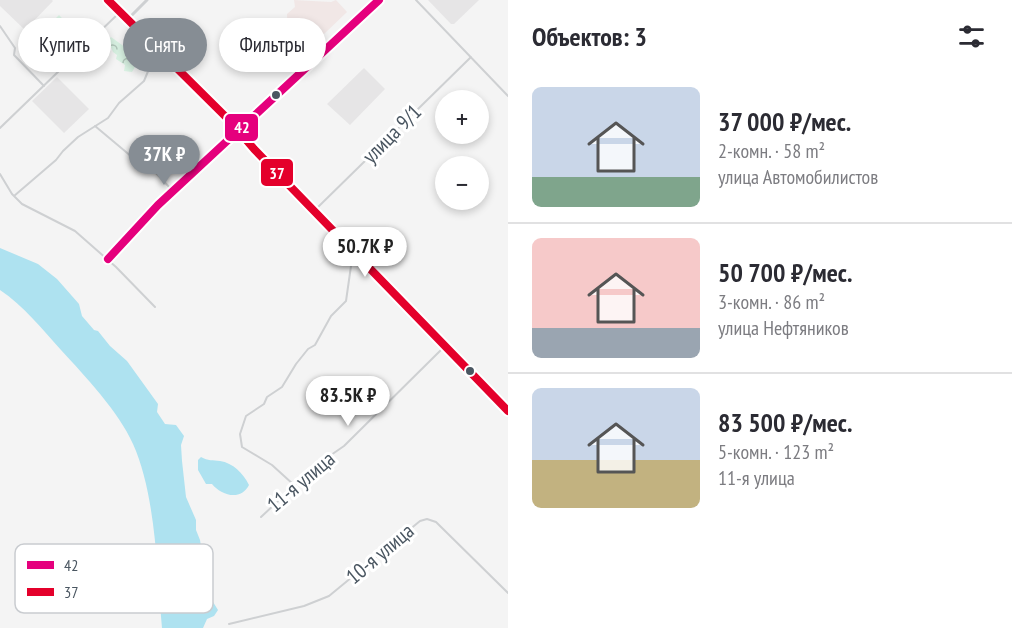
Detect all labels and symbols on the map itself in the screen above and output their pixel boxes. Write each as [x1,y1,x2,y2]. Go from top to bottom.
unlabelled marker [270,89,282,101]
street label: улица 9/1 [356,98,427,169]
line badge: 42 [224,113,259,142]
text: 42 [234,117,250,137]
pin: 37K ₽ [122,135,206,186]
line badge: 37 [260,158,294,187]
text: 37 [269,163,285,183]
pin: 50.7K ₽ [310,227,420,278]
unlabelled marker [464,365,476,377]
pin: 83.5K ₽ [293,376,403,427]
street label: 11-я улица [261,445,340,518]
street label: 10-я улица [340,517,419,590]
legend [15,544,213,613]
text: 42 [64,555,78,575]
text: 37 [64,582,78,602]

